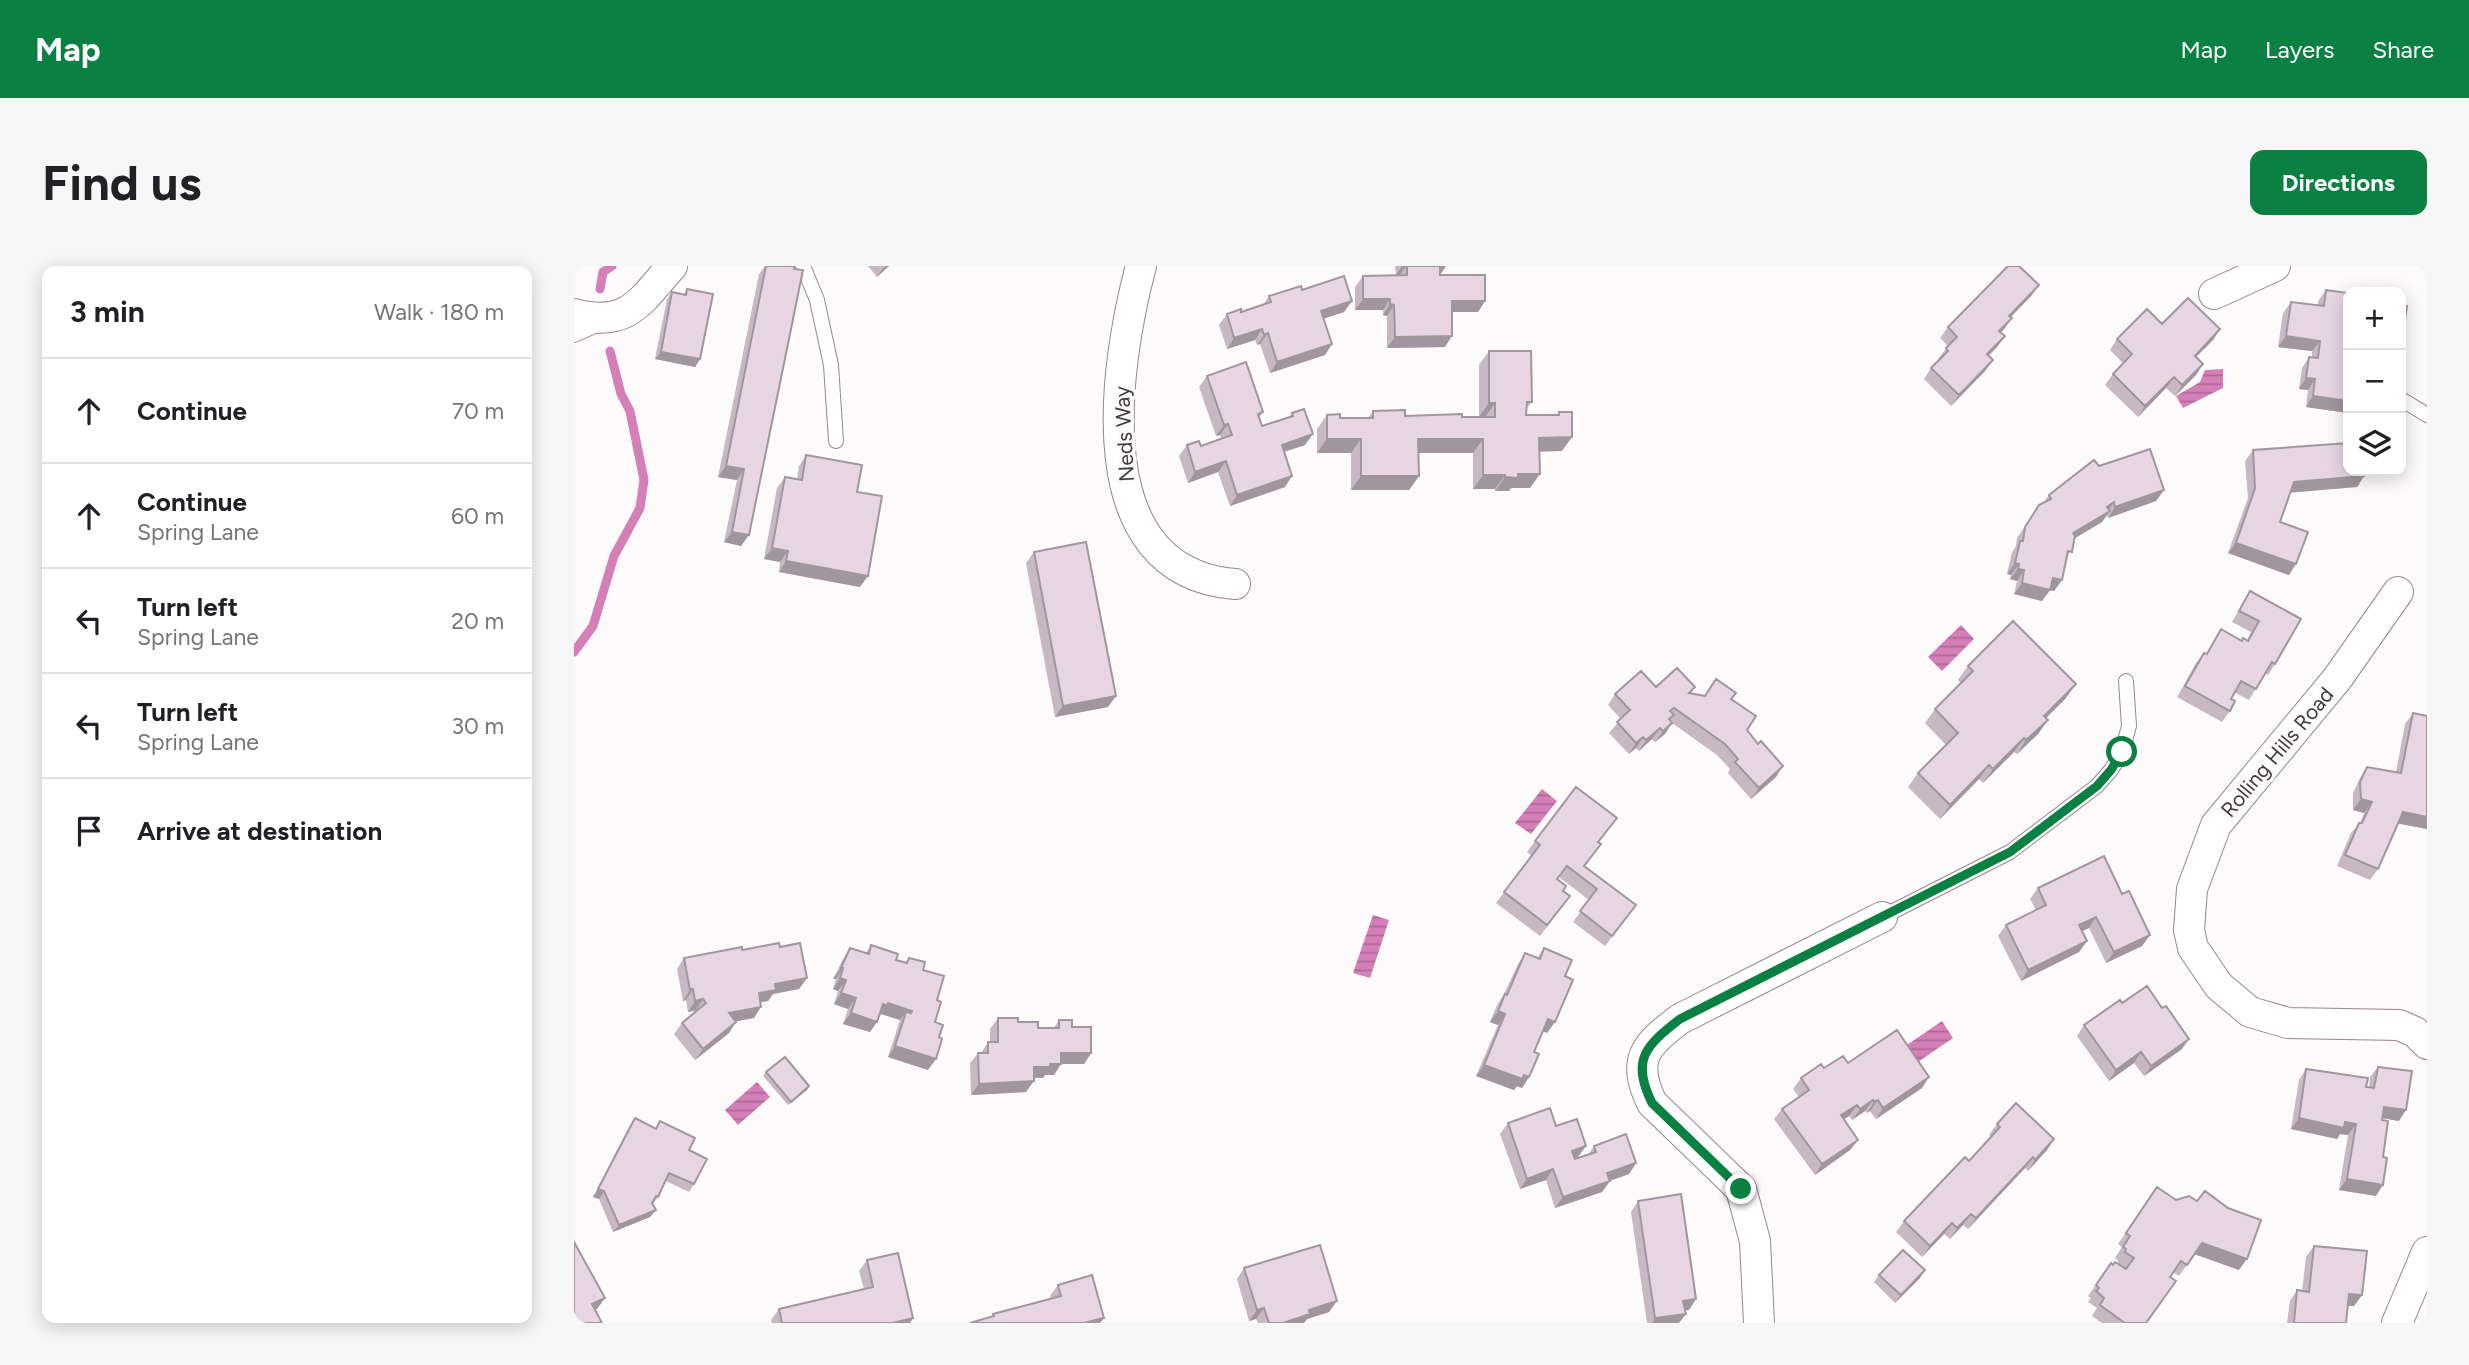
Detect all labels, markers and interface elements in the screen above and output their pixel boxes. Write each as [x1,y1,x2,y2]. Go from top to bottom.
text: Map [35,30,101,69]
text: Map [2180,35,2227,64]
text: Layers [2265,35,2334,64]
text: Share [2372,35,2434,64]
button: Directions [2250,150,2427,215]
text: Find us [42,153,201,212]
map controls [2343,287,2406,476]
button: + [2343,287,2406,350]
text: 3 min [70,293,145,330]
text: Walk · 180 m [374,298,504,326]
button: − [2343,350,2406,413]
street label: Neds Way [1109,385,1139,483]
icon: ahead [70,392,108,430]
text: Continue [137,395,247,427]
text: 70 m [452,397,504,425]
button: layers [2343,413,2406,476]
text: Continue [137,486,247,518]
icon: ahead [70,497,108,535]
text: 60 m [451,502,504,530]
text: Spring Lane [137,518,259,546]
text: Turn left [137,591,238,623]
icon: left [70,602,108,640]
text: 20 m [451,607,504,635]
text: Spring Lane [137,623,259,651]
street label: Rolling Hills Road [2215,682,2339,822]
text: Turn left [137,696,238,728]
icon: left [70,707,108,745]
text: 30 m [451,712,504,740]
text: Spring Lane [137,728,259,756]
route start [2106,736,2137,767]
icon: arrive [70,812,108,850]
text: Arrive at destination [137,815,382,847]
route end [1725,1173,1756,1204]

